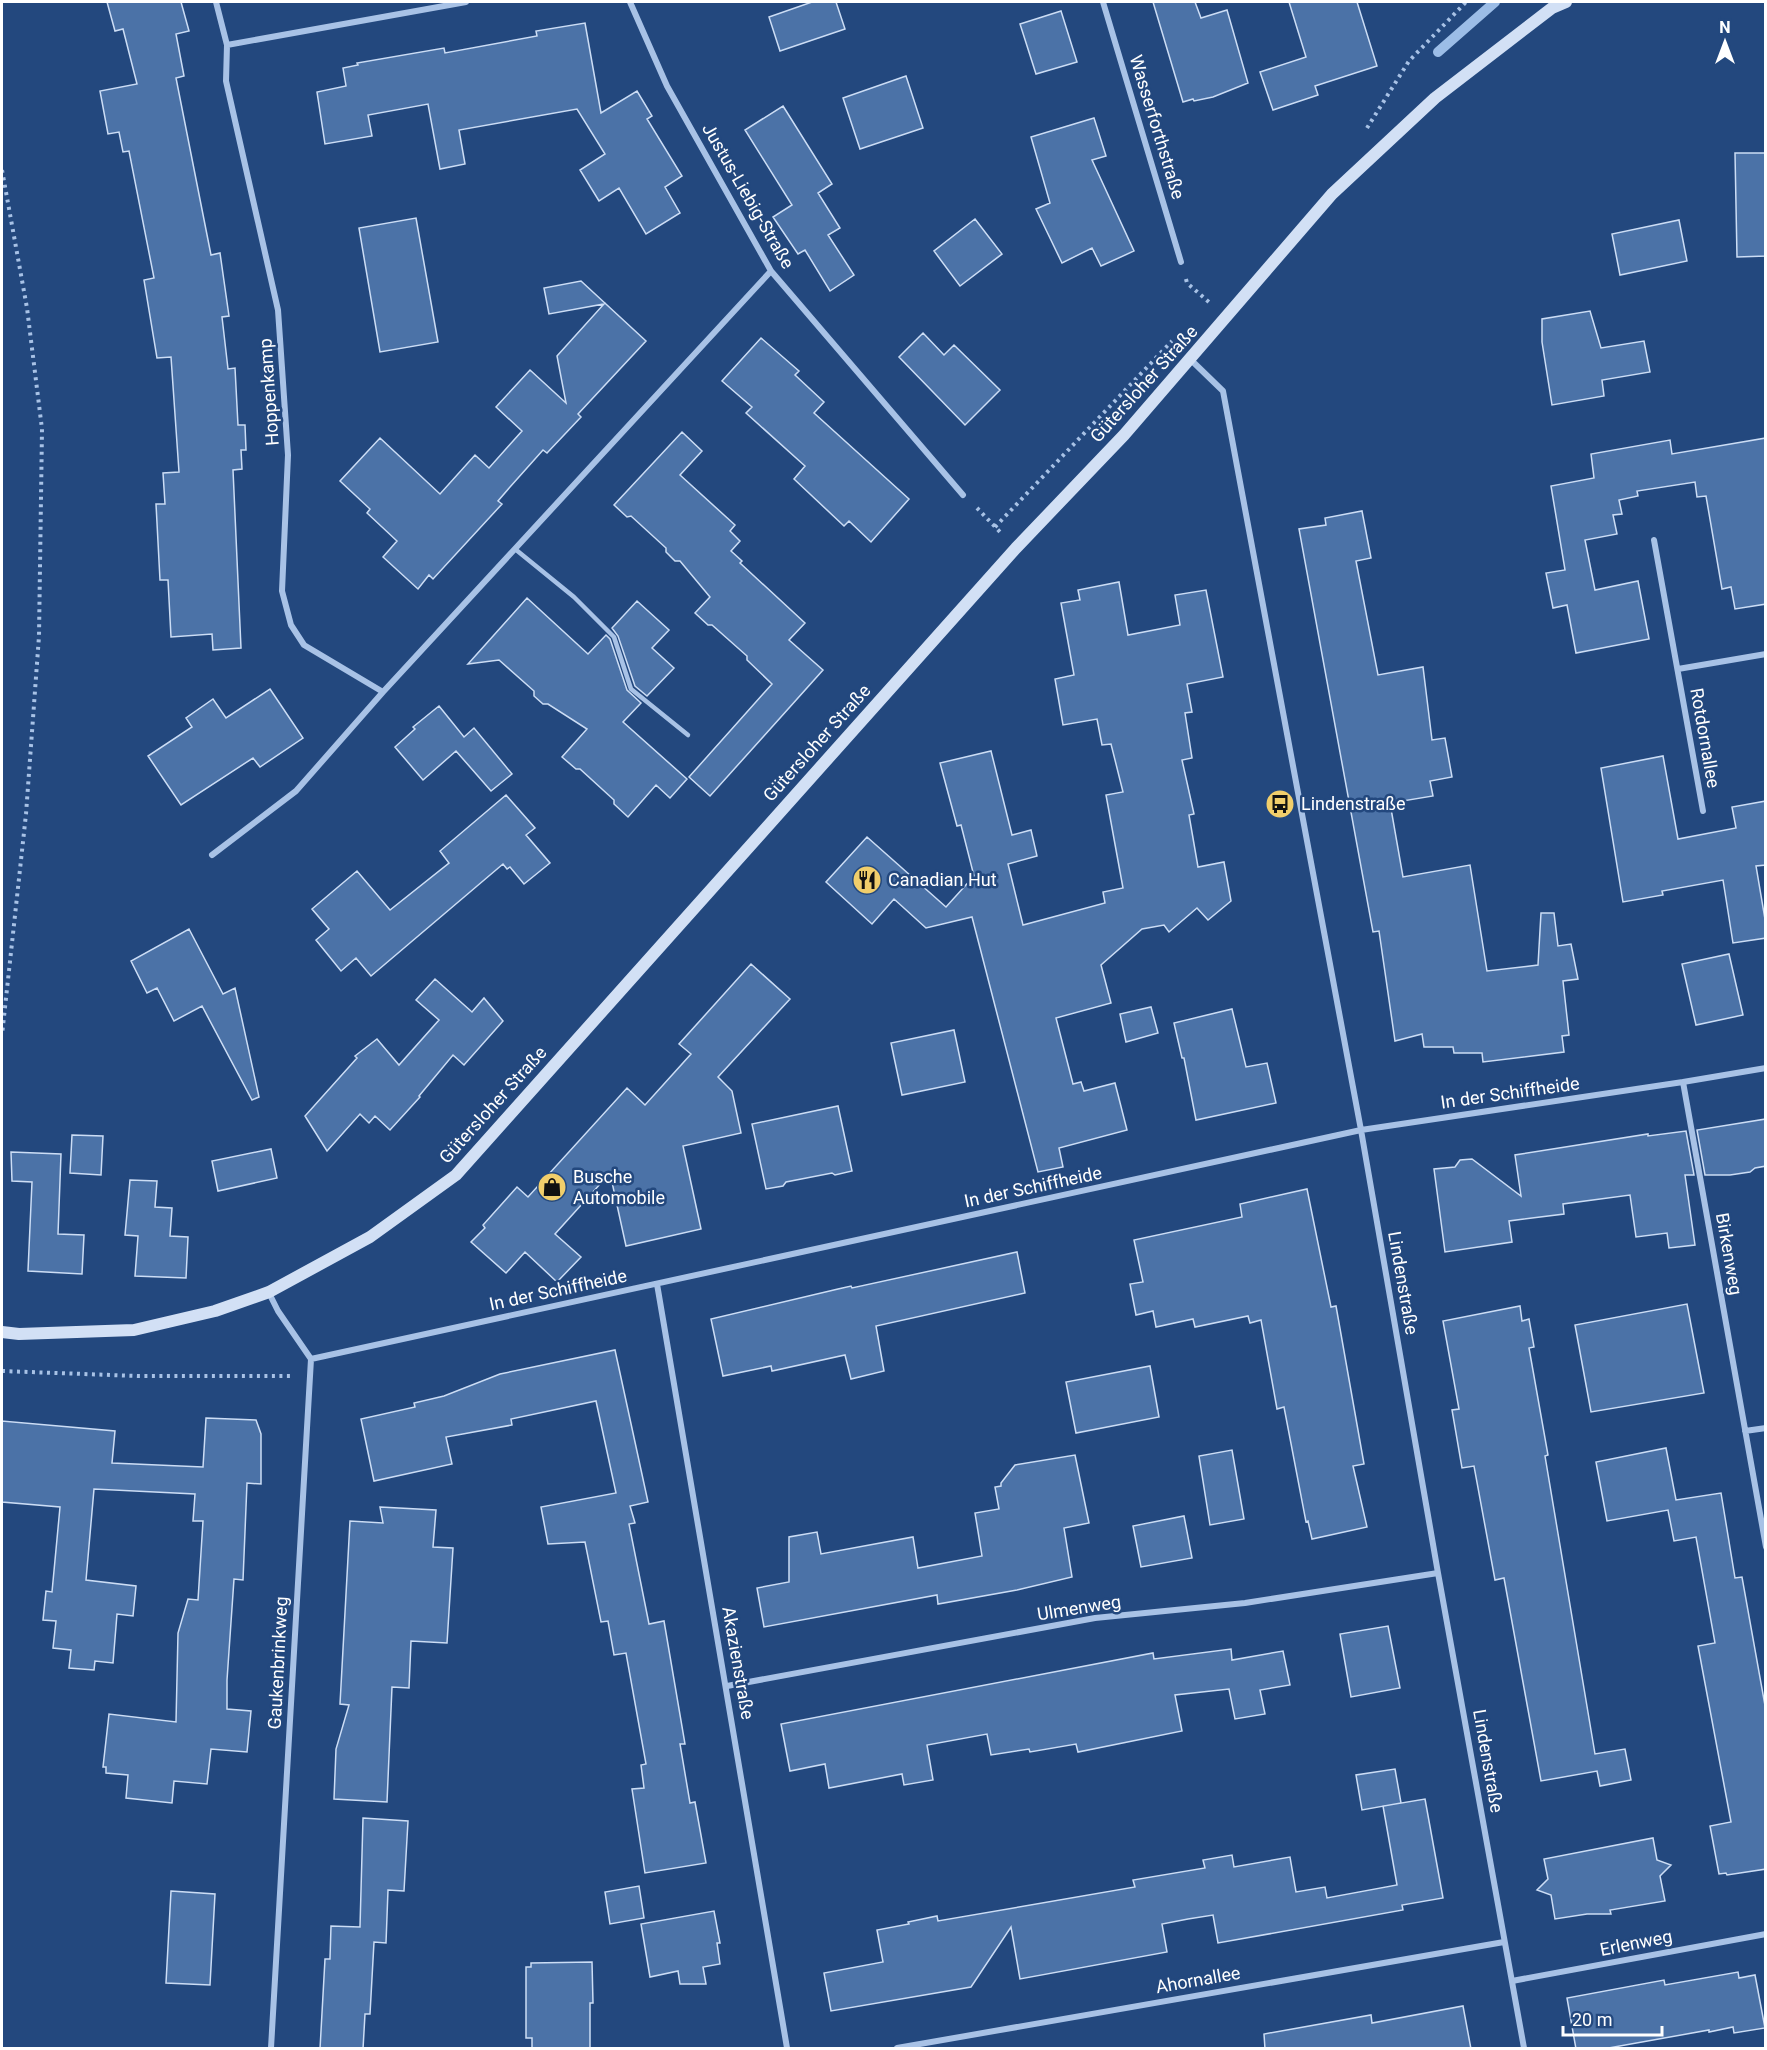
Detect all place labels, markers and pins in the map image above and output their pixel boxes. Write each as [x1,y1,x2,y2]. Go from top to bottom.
bus stop icon: Lindenstraße [1264,788,1296,820]
place label: Lindenstraße [1301,793,1406,814]
restaurant icon: Canadian Hut [851,864,883,896]
place label: Canadian Hut [888,869,997,890]
place label: Busche Automobile [573,1166,665,1208]
shop icon: Busche Automobile [536,1171,568,1203]

